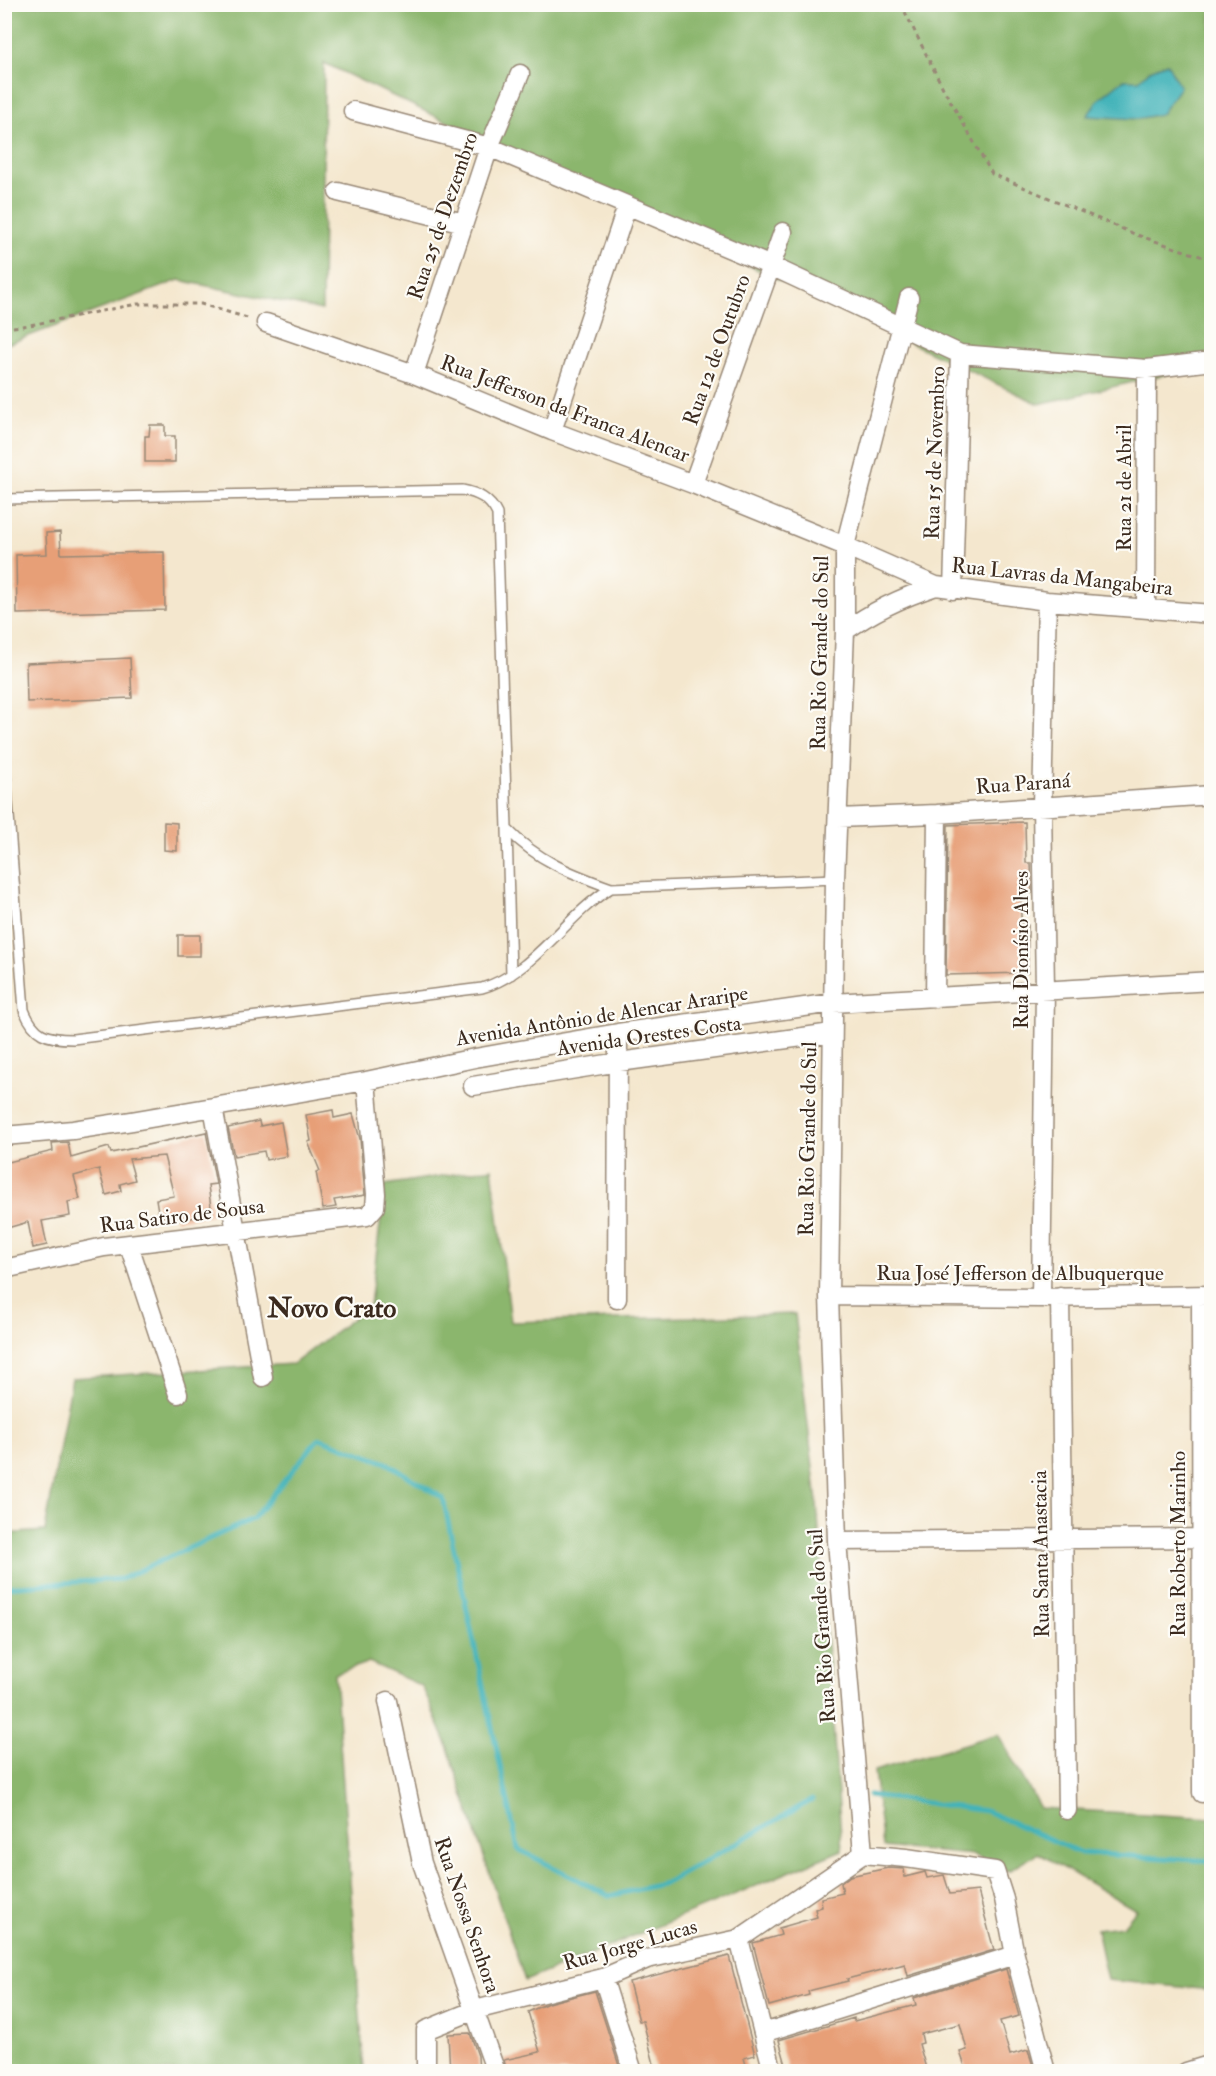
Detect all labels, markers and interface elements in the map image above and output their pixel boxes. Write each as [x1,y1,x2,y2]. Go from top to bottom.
street label: Rua 25 de Dezembro [402,129,484,303]
street label: Rua 12 de Outubro [677,271,757,429]
street label: Rua Jefferson da Franca Alencar [437,349,694,469]
street label: Rua 15 de Novembro [918,366,952,540]
street label: Rua 21 de Abril [1111,424,1138,552]
street label: Rua Lavras da Mangabeira [950,552,1174,602]
street label: Rua Rio Grande do Sul [805,555,835,751]
street label: Rua Paraná [975,767,1072,801]
street label: Rua Dionísio Alves [1008,871,1035,1029]
street label: Avenida Antônio de Alencar Araripe [453,980,750,1053]
street label: Avenida Orestes Costa [554,1010,743,1062]
street label: Rua Rio Grande do Sul [793,1041,823,1237]
street label: Rua Satiro de Sousa [98,1192,266,1240]
street label: Rua José Jefferson de Albuquerque [876,1260,1164,1287]
district label: Novo Crato [267,1292,396,1325]
street label: Rua Roberto Marinho [1165,1451,1192,1637]
street label: Rua Santa Anastacia [1026,1470,1056,1638]
street label: Rua Rio Grande do Sul [802,1527,842,1724]
street label: Rua Nossa Senhora [428,1833,506,1997]
street label: Rua Jorge Lucas [560,1913,700,1977]

